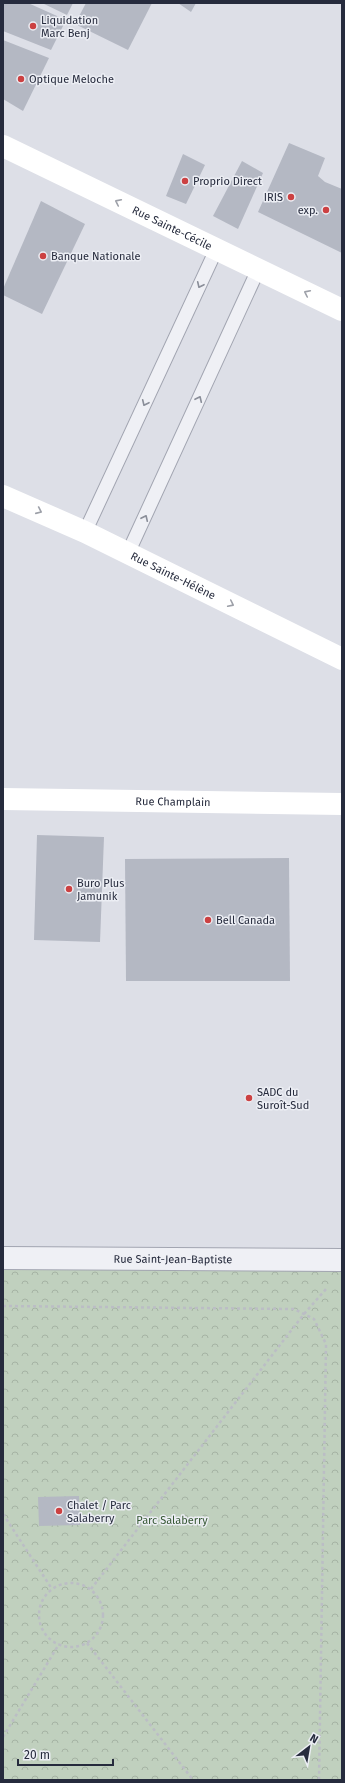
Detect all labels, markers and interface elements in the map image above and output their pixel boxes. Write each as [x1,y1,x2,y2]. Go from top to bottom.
place label: Liquidation Marc Benj [41,14,98,40]
marker: Liquidation Marc Benj [28,21,38,31]
place label: Optique Meloche [29,73,114,86]
marker: Optique Meloche [16,74,26,84]
place label: Proprio Direct [193,175,262,188]
marker: Proprio Direct [180,176,190,186]
place label: IRIS [264,191,283,204]
marker: IRIS [286,192,296,202]
one-way arrow [115,199,123,207]
street label: Rue Sainte-Cécile [130,203,214,253]
place label: exp. [298,204,318,217]
marker: exp. [321,205,331,215]
place label: Banque Nationale [51,250,140,263]
marker: Banque Nationale [38,251,48,261]
one-way arrow [197,281,205,288]
one-way arrow [304,290,311,298]
one-way arrow [194,396,202,404]
one-way arrow [142,398,150,406]
one-way arrow [35,507,42,515]
one-way arrow [140,514,148,522]
street label: Rue Sainte-Hélène [129,549,218,602]
one-way arrow [227,599,235,607]
street label: Rue Champlain [135,794,211,809]
place label: Buro Plus Jamunik [77,877,124,903]
marker: Buro Plus Jamunik [64,884,74,894]
place label: Bell Canada [216,914,275,927]
marker: Bell Canada [203,915,213,925]
place label: SADC du Suroît-Sud [257,1086,309,1112]
marker: SADC du Suroît-Sud [244,1093,254,1103]
street label: Rue Saint-Jean-Baptiste [114,1252,232,1266]
place label: Chalet / Parc Salaberry [67,1499,131,1525]
marker: Chalet / Parc Salaberry [54,1506,64,1516]
park label: Parc Salaberry [136,1514,208,1527]
north arrow [289,1727,329,1767]
text: N [307,1731,320,1746]
scale bar [18,1741,113,1767]
text: 20 m [24,1748,50,1762]

